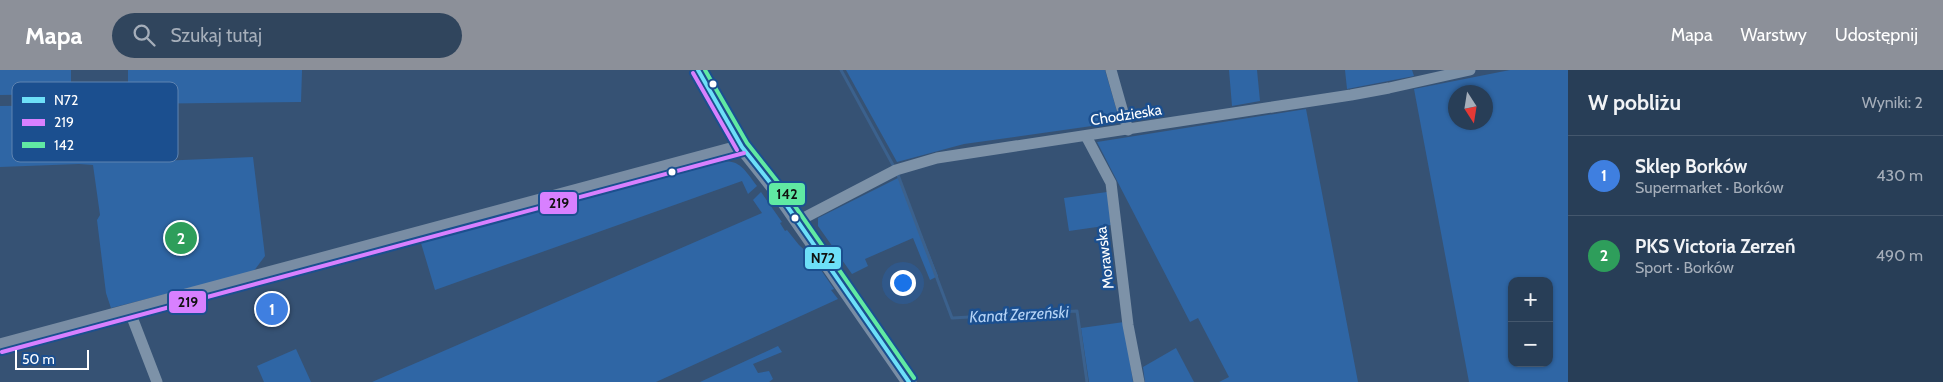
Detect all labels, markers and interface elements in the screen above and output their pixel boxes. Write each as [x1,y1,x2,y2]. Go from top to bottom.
search box [112,13,462,58]
text: Mapa [25,21,82,50]
icon: search [130,21,158,49]
text: Szukaj tutaj [170,24,262,47]
text: Mapa [1671,24,1713,46]
text: Warstwy [1741,24,1807,46]
text: Udostępnij [1835,24,1918,46]
unlabelled marker [708,79,718,89]
legend [12,82,178,162]
north arrow [1448,85,1493,130]
text: W pobliżu [1588,90,1681,115]
text: N72 [54,91,78,109]
text: Wyniki: 2 [1862,93,1923,112]
street label: Chodzieska [1089,100,1164,130]
text: 219 [54,113,74,131]
text: 142 [54,136,74,154]
text: Sklep Borków [1635,155,1747,178]
text: 1 [1601,166,1607,185]
text: 430 m [1876,166,1923,185]
unlabelled marker [667,167,677,177]
text: Supermarket · Borków [1635,178,1784,197]
line badge: 142 [768,182,806,206]
text: 142 [776,185,798,203]
line badge: 219 [539,191,578,215]
text: 219 [549,194,569,212]
unlabelled marker [790,213,800,223]
pin: 2 [165,219,197,257]
street label: Morawska [1092,225,1118,290]
text: PKS Victoria Zerzeń [1635,235,1795,258]
line badge: N72 [804,246,842,270]
text: 2 [1600,246,1608,265]
text: 490 m [1876,246,1923,265]
text: N72 [811,249,835,267]
text: Sport · Borków [1635,258,1734,277]
your location [890,270,916,296]
map controls [1508,277,1553,367]
button: + [1508,277,1553,322]
line badge: 219 [168,290,207,314]
pin: 1 [256,290,288,328]
text: 219 [178,293,198,311]
water label: Kanał Zerzeński [969,302,1070,327]
button: − [1508,322,1553,367]
scale bar [15,347,89,370]
text: 50 m [22,350,55,368]

